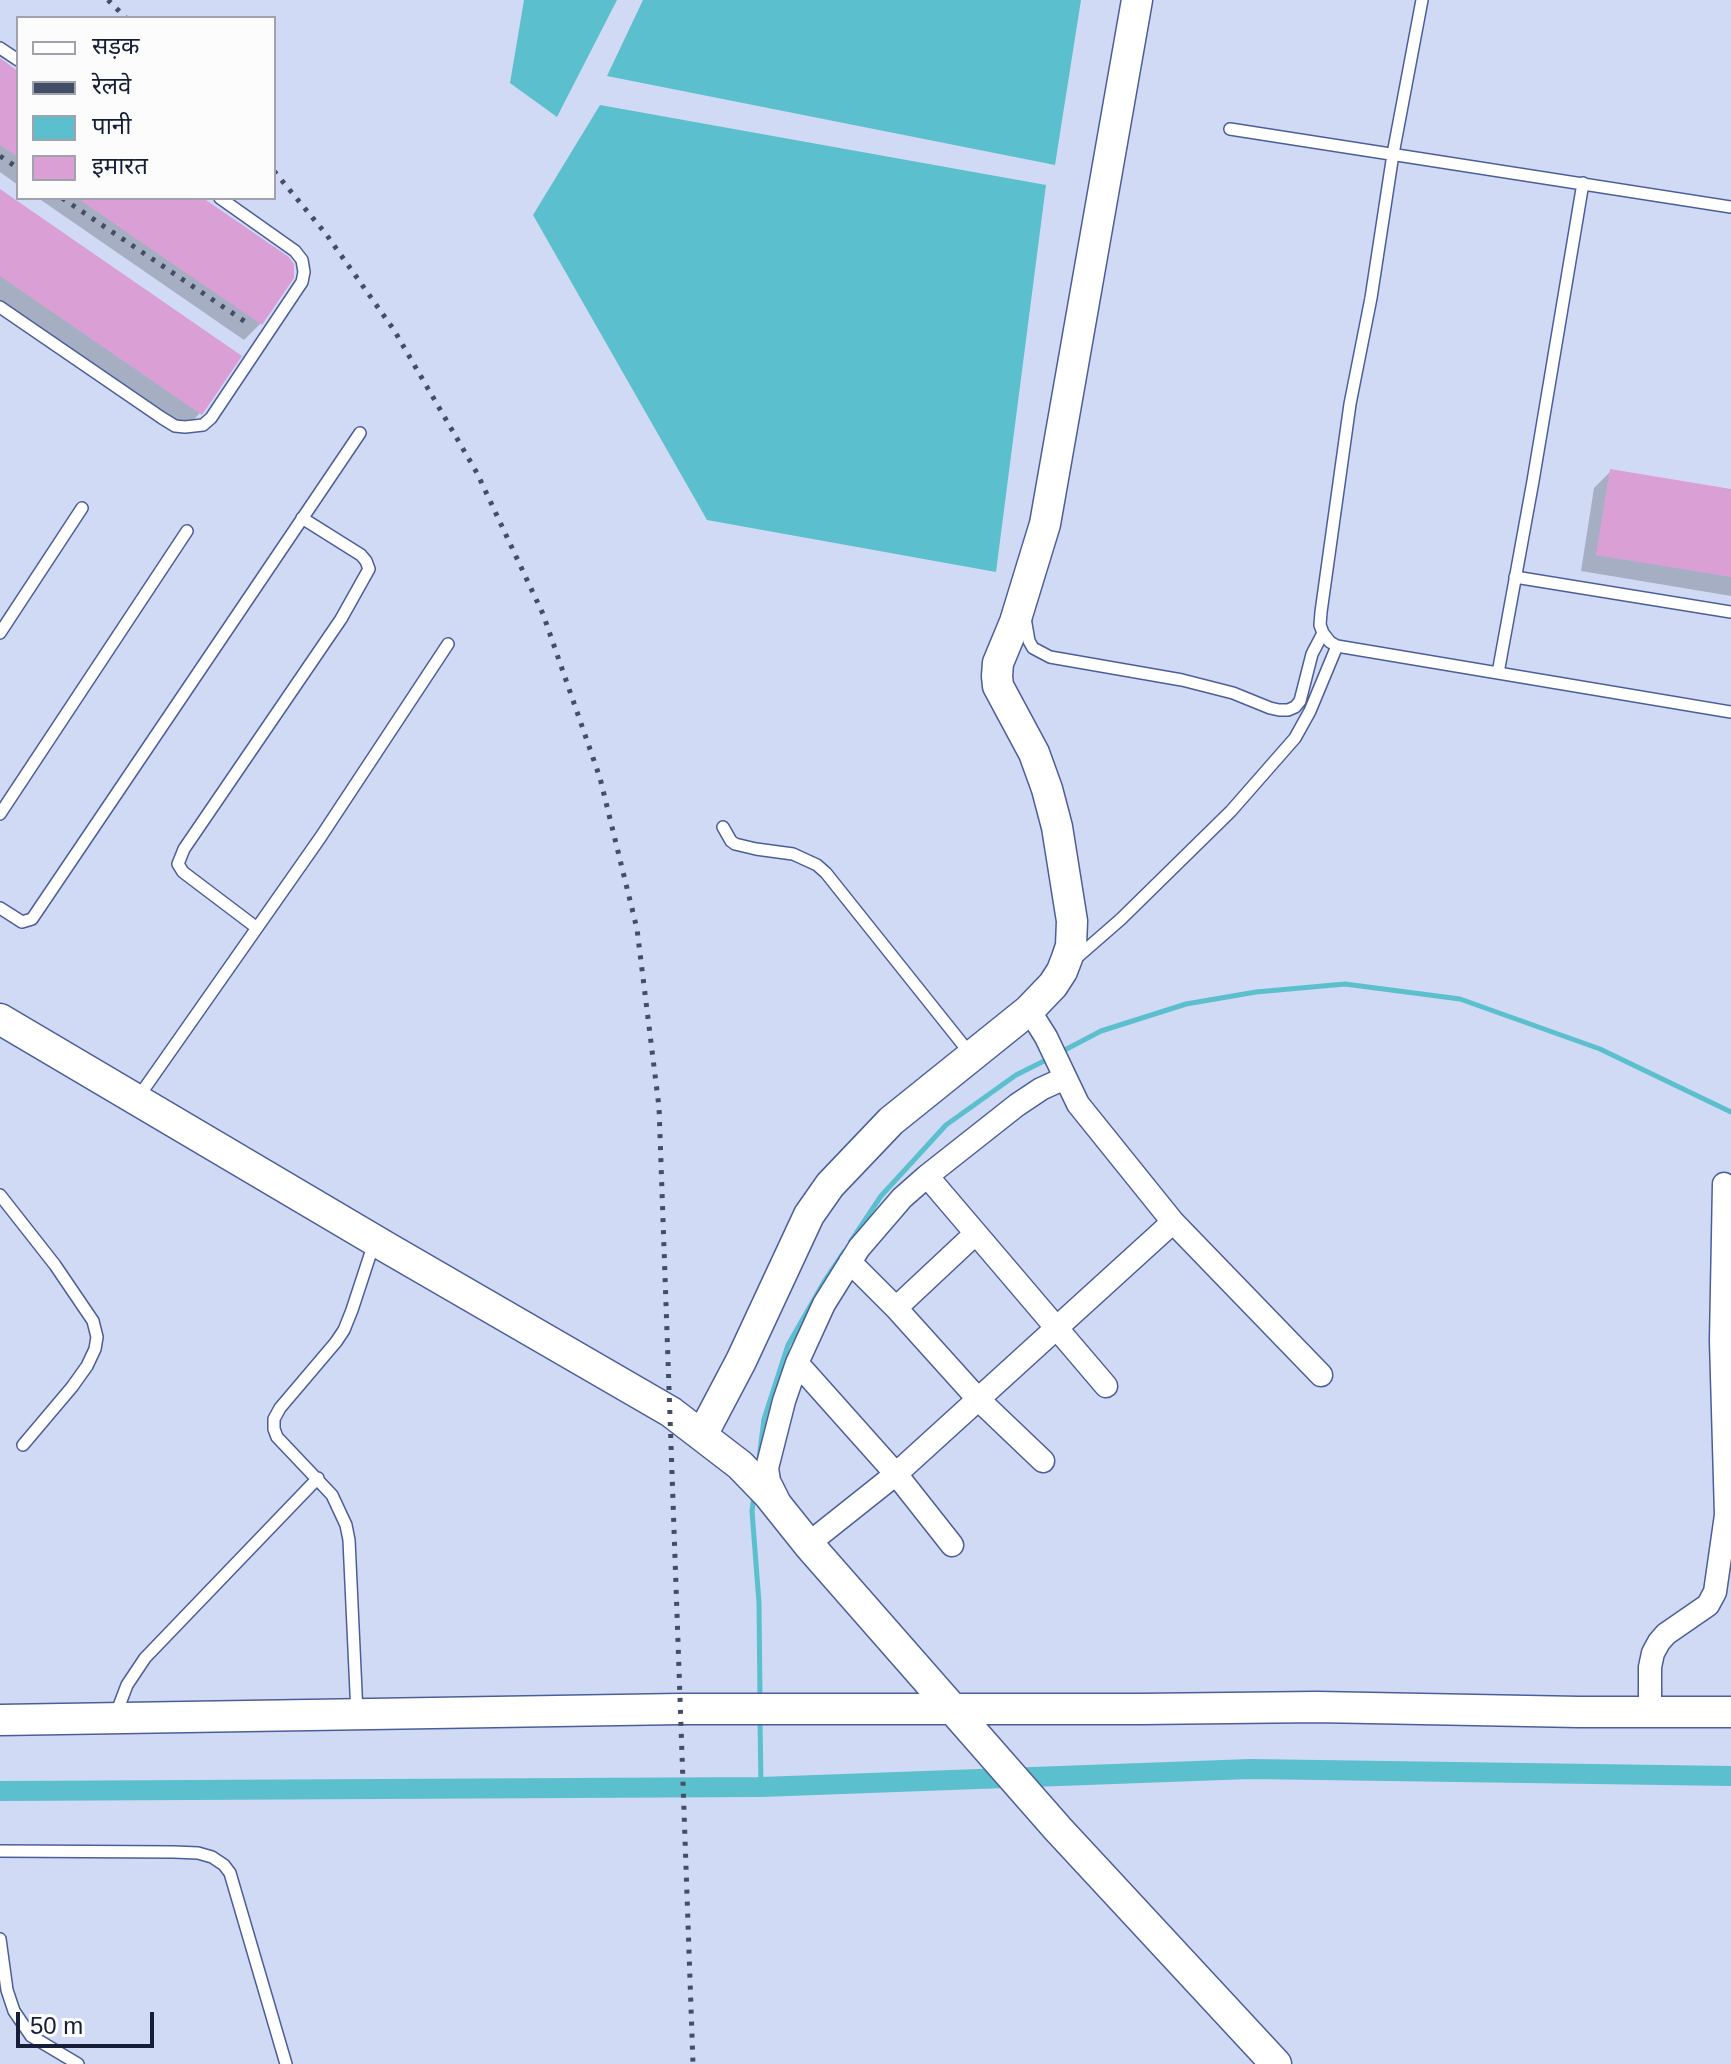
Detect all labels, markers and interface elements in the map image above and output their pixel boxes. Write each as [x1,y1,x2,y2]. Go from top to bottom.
legend [16,16,276,200]
text: सड़क [92,32,140,59]
text: रेलवे [92,72,131,99]
text: पानी [92,112,131,139]
text: इमारत [92,152,148,179]
scale bar [20,1996,158,2046]
text: 50 m [30,2012,83,2039]

